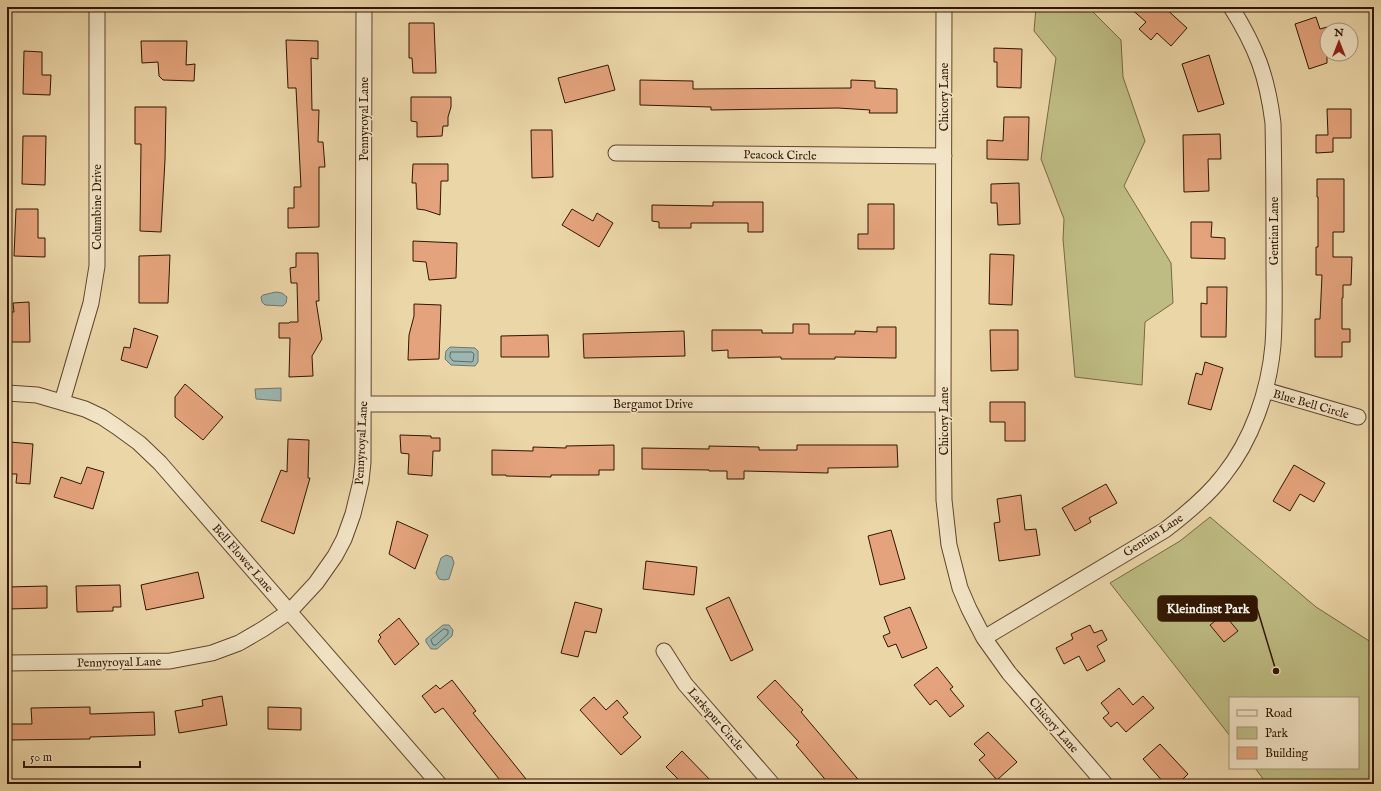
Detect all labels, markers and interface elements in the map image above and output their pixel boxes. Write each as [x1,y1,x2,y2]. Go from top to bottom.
north arrow [1319,22,1359,62]
text: N [1333,26,1344,40]
street label: Chicory Lane [937,62,952,131]
street label: Pennyroyal Lane [357,76,372,161]
street label: Peacock Circle [743,147,817,164]
street label: Columbine Drive [90,164,105,250]
street label: Gentian Lane [1267,196,1282,265]
street label: Chicory Lane [937,386,952,455]
street label: Blue Bell Circle [1271,386,1351,423]
street label: Bergamot Drive [613,397,693,412]
street label: Pennyroyal Lane [352,400,371,485]
street label: Gentian Lane [1120,510,1187,560]
street label: Bell Flower Lane [209,521,277,596]
callout: Kleindinst Park [1158,596,1257,621]
text: Kleindinst Park [1166,601,1251,618]
street label: Pennyroyal Lane [77,654,162,671]
street label: Larkspur Circle [683,685,747,755]
street label: Chicory Lane [1026,695,1082,756]
legend [1229,697,1359,769]
text: Road [1265,706,1293,721]
text: Park [1265,726,1288,741]
scale bar [24,743,140,769]
text: Building [1265,746,1309,761]
text: 50 m [30,750,52,765]

